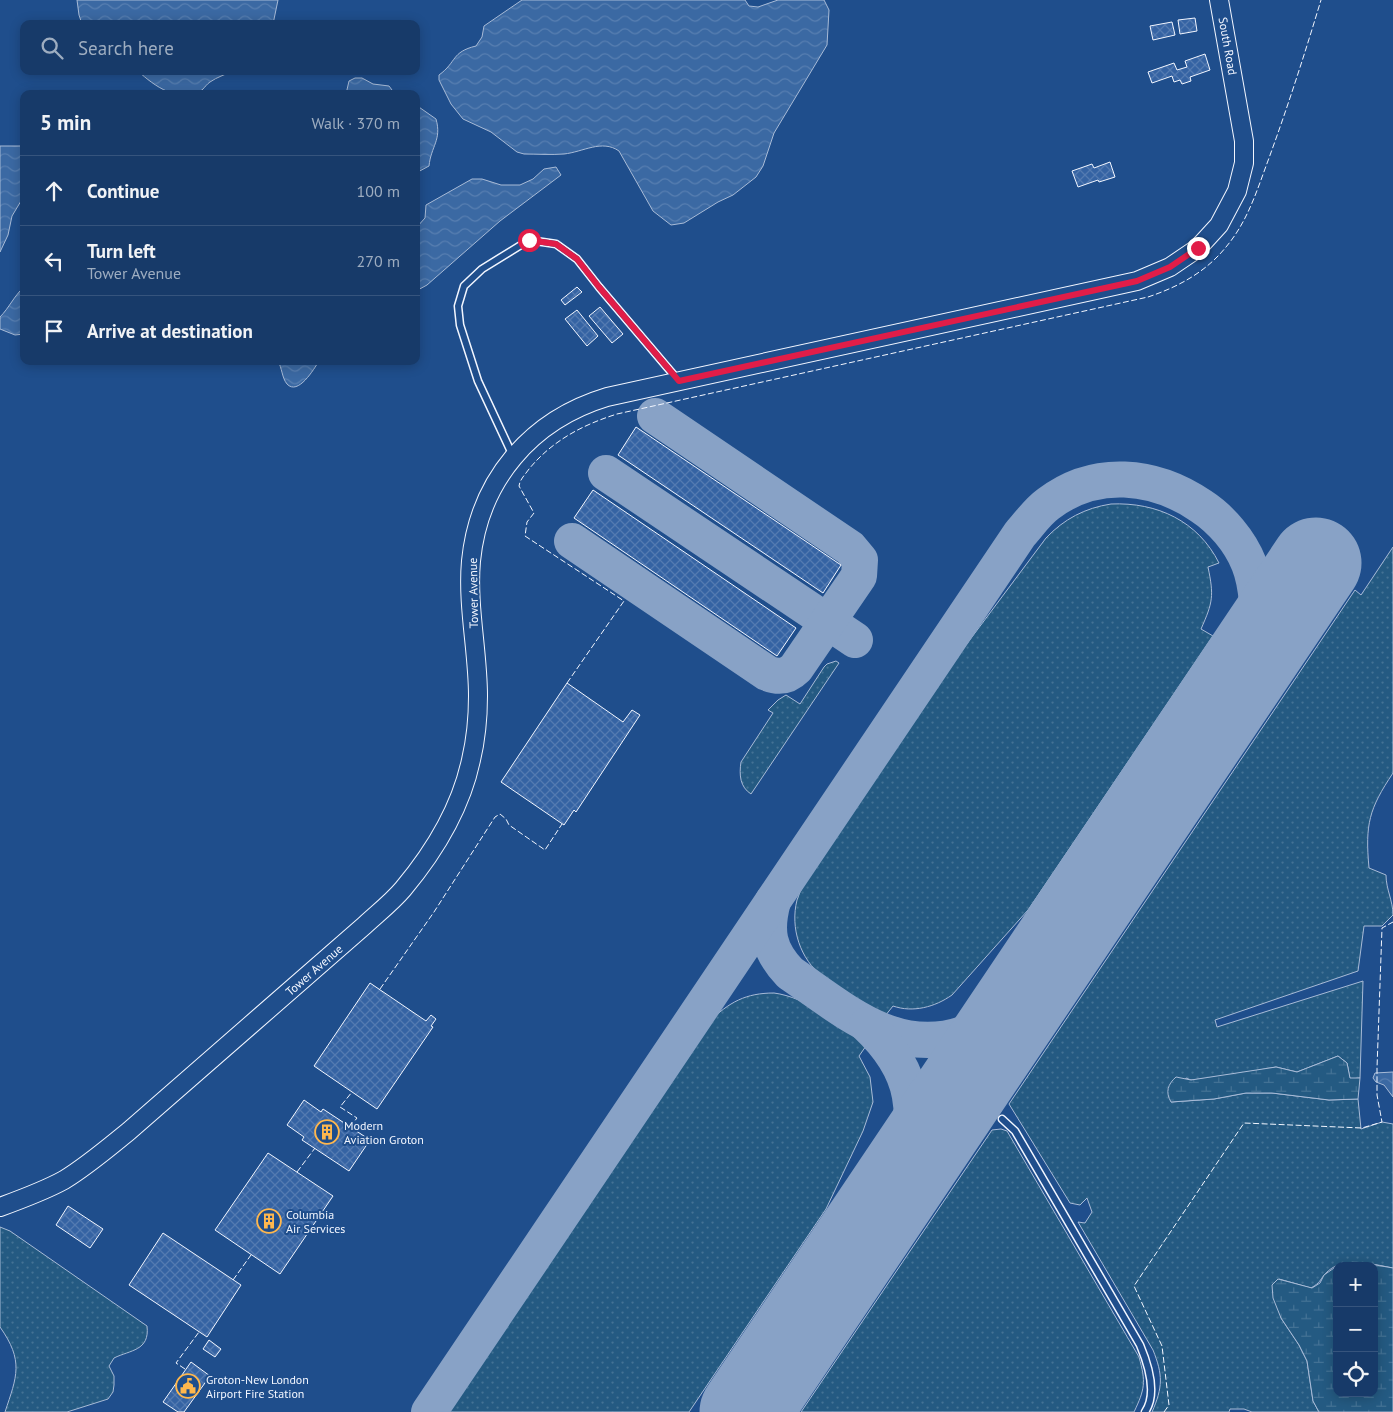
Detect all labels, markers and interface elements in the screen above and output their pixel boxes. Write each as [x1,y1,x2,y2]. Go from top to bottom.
street label: South Road [1216,16,1240,76]
search box [20,20,420,75]
icon: search [38,34,66,62]
text: Search here [78,36,174,60]
text: 5 min [40,109,91,136]
text: Walk · 370 m [311,113,400,133]
icon: ahead [40,177,68,205]
text: Continue [87,179,159,203]
text: 100 m [357,181,400,201]
route start [518,229,541,252]
route end [1187,237,1210,260]
text: Turn left [87,239,156,263]
icon: left [40,247,68,275]
text: 270 m [357,251,400,271]
text: Tower Avenue [87,263,181,283]
icon: arrive [40,317,68,345]
text: Arrive at destination [87,319,253,343]
street label: Tower Avenue [465,558,481,628]
street label: Tower Avenue [282,941,346,999]
place label: Modern Aviation Groton [344,1118,424,1147]
building icon: Modern Aviation Groton [314,1119,340,1145]
place label: Columbia Air Services [286,1207,345,1236]
building icon: Columbia Air Services [256,1208,282,1234]
map controls [1333,1262,1378,1397]
button: + [1333,1262,1378,1307]
button: − [1333,1307,1378,1352]
button: locate [1333,1352,1378,1397]
place label: Groton-New London Airport Fire Station [206,1372,309,1401]
public building icon: Groton-New London Airport Fire Station [175,1373,201,1399]

